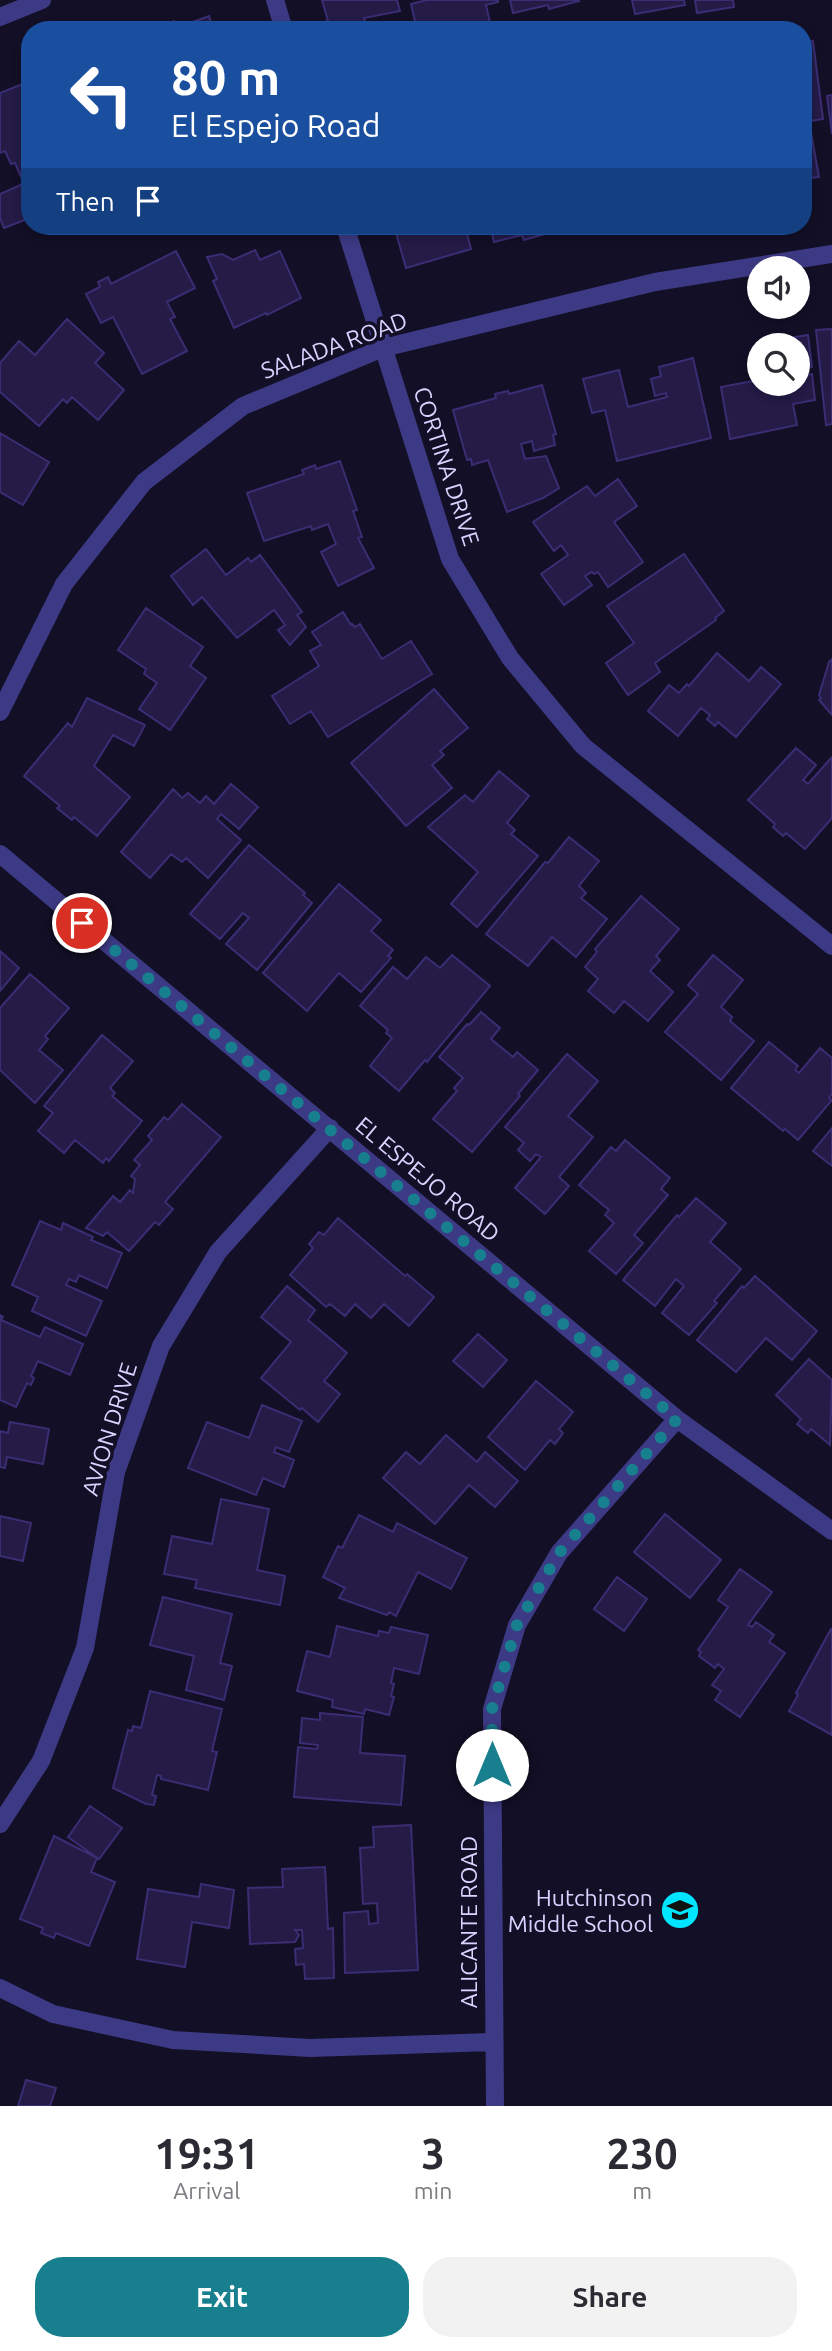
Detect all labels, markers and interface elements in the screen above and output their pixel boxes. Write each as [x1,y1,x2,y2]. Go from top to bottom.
icon: left [56,49,147,140]
text: 80 m [171,49,280,104]
text: El Espejo Road [171,107,380,143]
icon: arrive [129,182,167,220]
text: Then [56,187,115,216]
map controls [747,256,810,396]
button: sound [747,256,810,319]
street label: SALADA ROAD [258,307,410,383]
button: search [747,333,810,396]
street label: CORTINA DRIVE [410,384,484,548]
pin [52,893,112,953]
icon: arrive [63,904,101,942]
street label: EL ESPEJO ROAD [351,1112,505,1246]
street label: AVION DRIVE [77,1359,141,1499]
position arrow [455,1728,529,1802]
street label: ALICANTE ROAD [456,1836,481,2008]
place label: Hutchinson Middle School [508,1885,653,1936]
school or university icon: Hutchinson Middle School [659,1889,701,1931]
text: 19:31 [154,2130,259,2177]
text: 3 [421,2130,445,2177]
text: 230 [607,2130,678,2177]
text: Arrival [173,2178,240,2203]
text: min [414,2178,452,2203]
text: m [632,2178,652,2203]
button: Exit [35,2257,409,2337]
button: Share [423,2257,797,2337]

